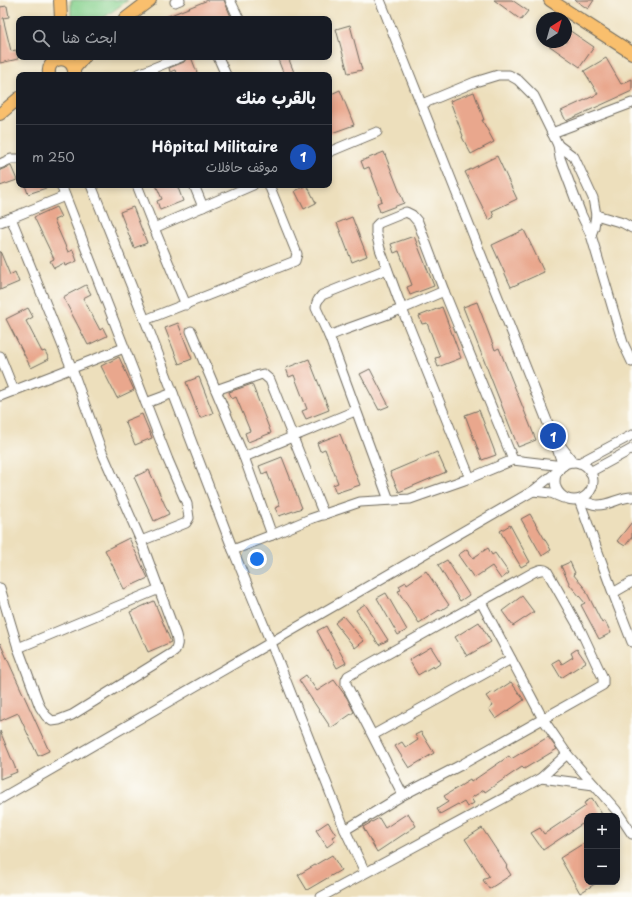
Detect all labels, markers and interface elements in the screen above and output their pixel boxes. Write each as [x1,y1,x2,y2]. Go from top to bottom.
north arrow [536,12,572,48]
search box [16,16,332,60]
text: ابحث هنا [62,25,117,48]
icon: search [30,27,52,49]
text: بالقرب منك [236,84,316,110]
text: Hôpital Militaire [152,134,278,157]
text: 250 m [32,147,75,166]
text: 1 [300,147,306,166]
text: موقف حافلات [206,157,278,176]
pin: 1 [540,421,566,451]
your location [247,549,267,569]
map controls [584,813,620,885]
button: + [584,813,620,849]
button: − [584,849,620,885]

